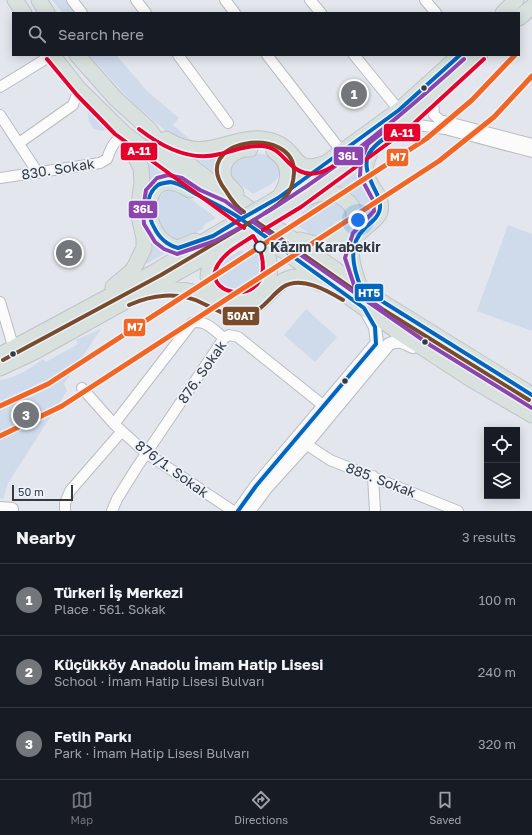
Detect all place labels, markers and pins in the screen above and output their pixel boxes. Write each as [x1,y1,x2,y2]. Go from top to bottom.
pin: 1 [341,79,367,109]
unlabelled marker [419,83,429,93]
pin: 2 [56,238,82,268]
place label: Kâzım Karabekir [270,238,381,255]
marker: Kâzım Karabekir [253,240,267,254]
unlabelled marker [420,337,430,347]
unlabelled marker [8,349,18,359]
unlabelled marker [340,376,350,386]
pin: 3 [13,400,39,430]

